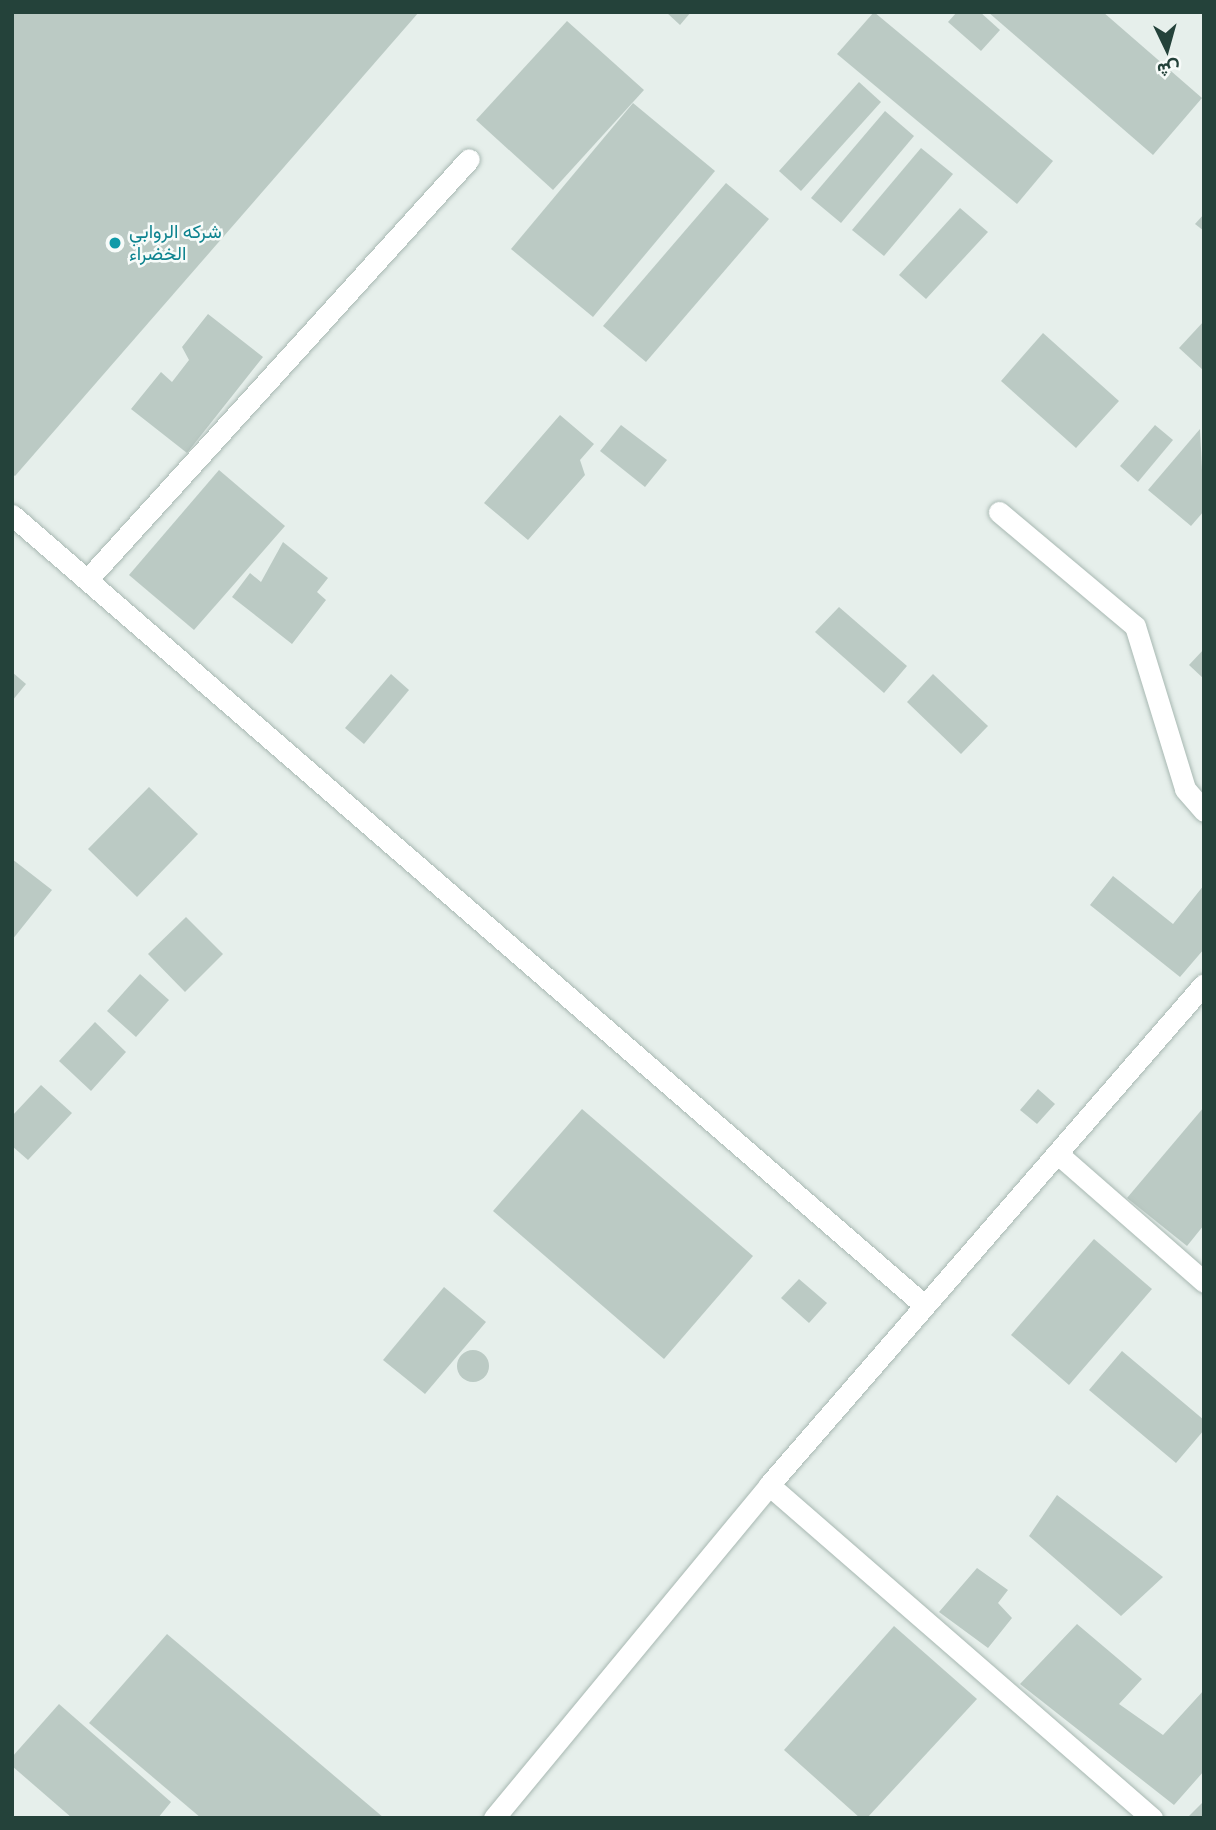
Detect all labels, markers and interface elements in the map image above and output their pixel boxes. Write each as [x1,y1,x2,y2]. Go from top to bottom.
north arrow [1132,14,1202,84]
text: ش [1156,58,1181,82]
place label: شركه الروابي الخضراء [129,221,222,265]
marker: شركه الروابي الخضراء [107,235,123,251]

